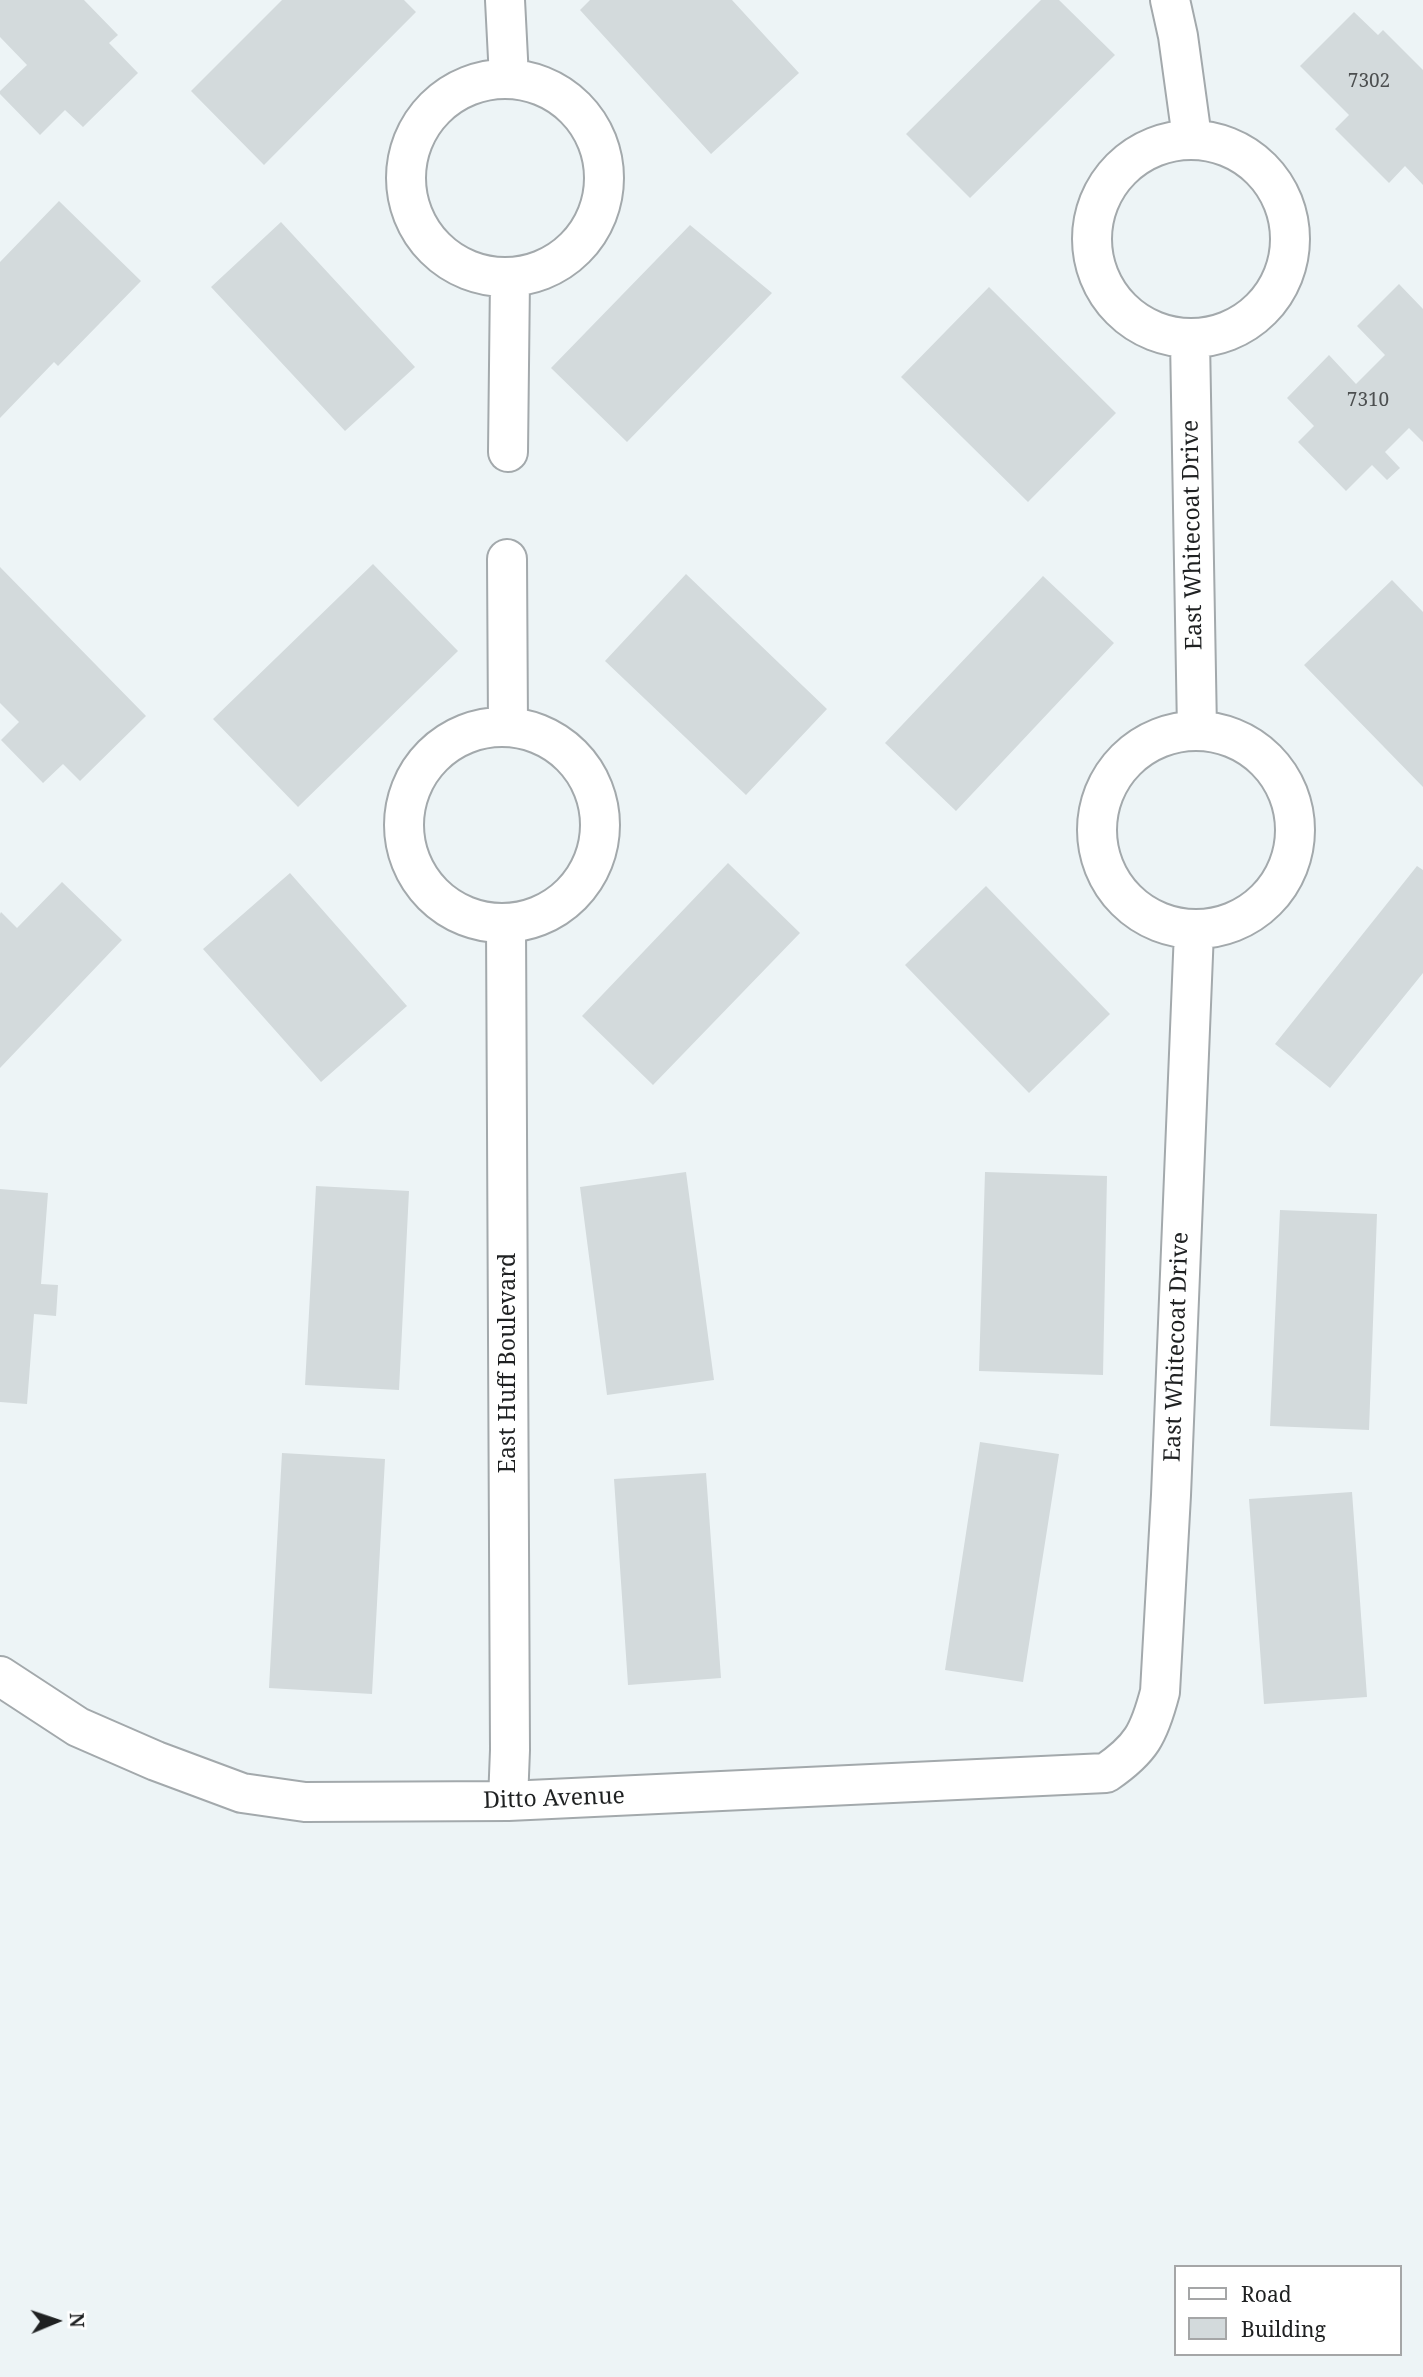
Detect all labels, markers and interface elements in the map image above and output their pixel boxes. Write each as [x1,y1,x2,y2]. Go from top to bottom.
house number: 7302 [1348,71,1390,93]
house number: 7310 [1347,390,1389,412]
street label: East Whitecoat Drive [1177,420,1209,650]
street label: East Whitecoat Drive [1159,1231,1195,1463]
street label: East Huff Boulevard [494,1253,522,1473]
street label: Ditto Avenue [483,1783,625,1815]
legend [1174,2265,1402,2356]
text: Road [1241,2280,1292,2308]
north arrow [21,2286,91,2356]
text: N [64,2312,90,2328]
text: Building [1241,2315,1326,2343]

